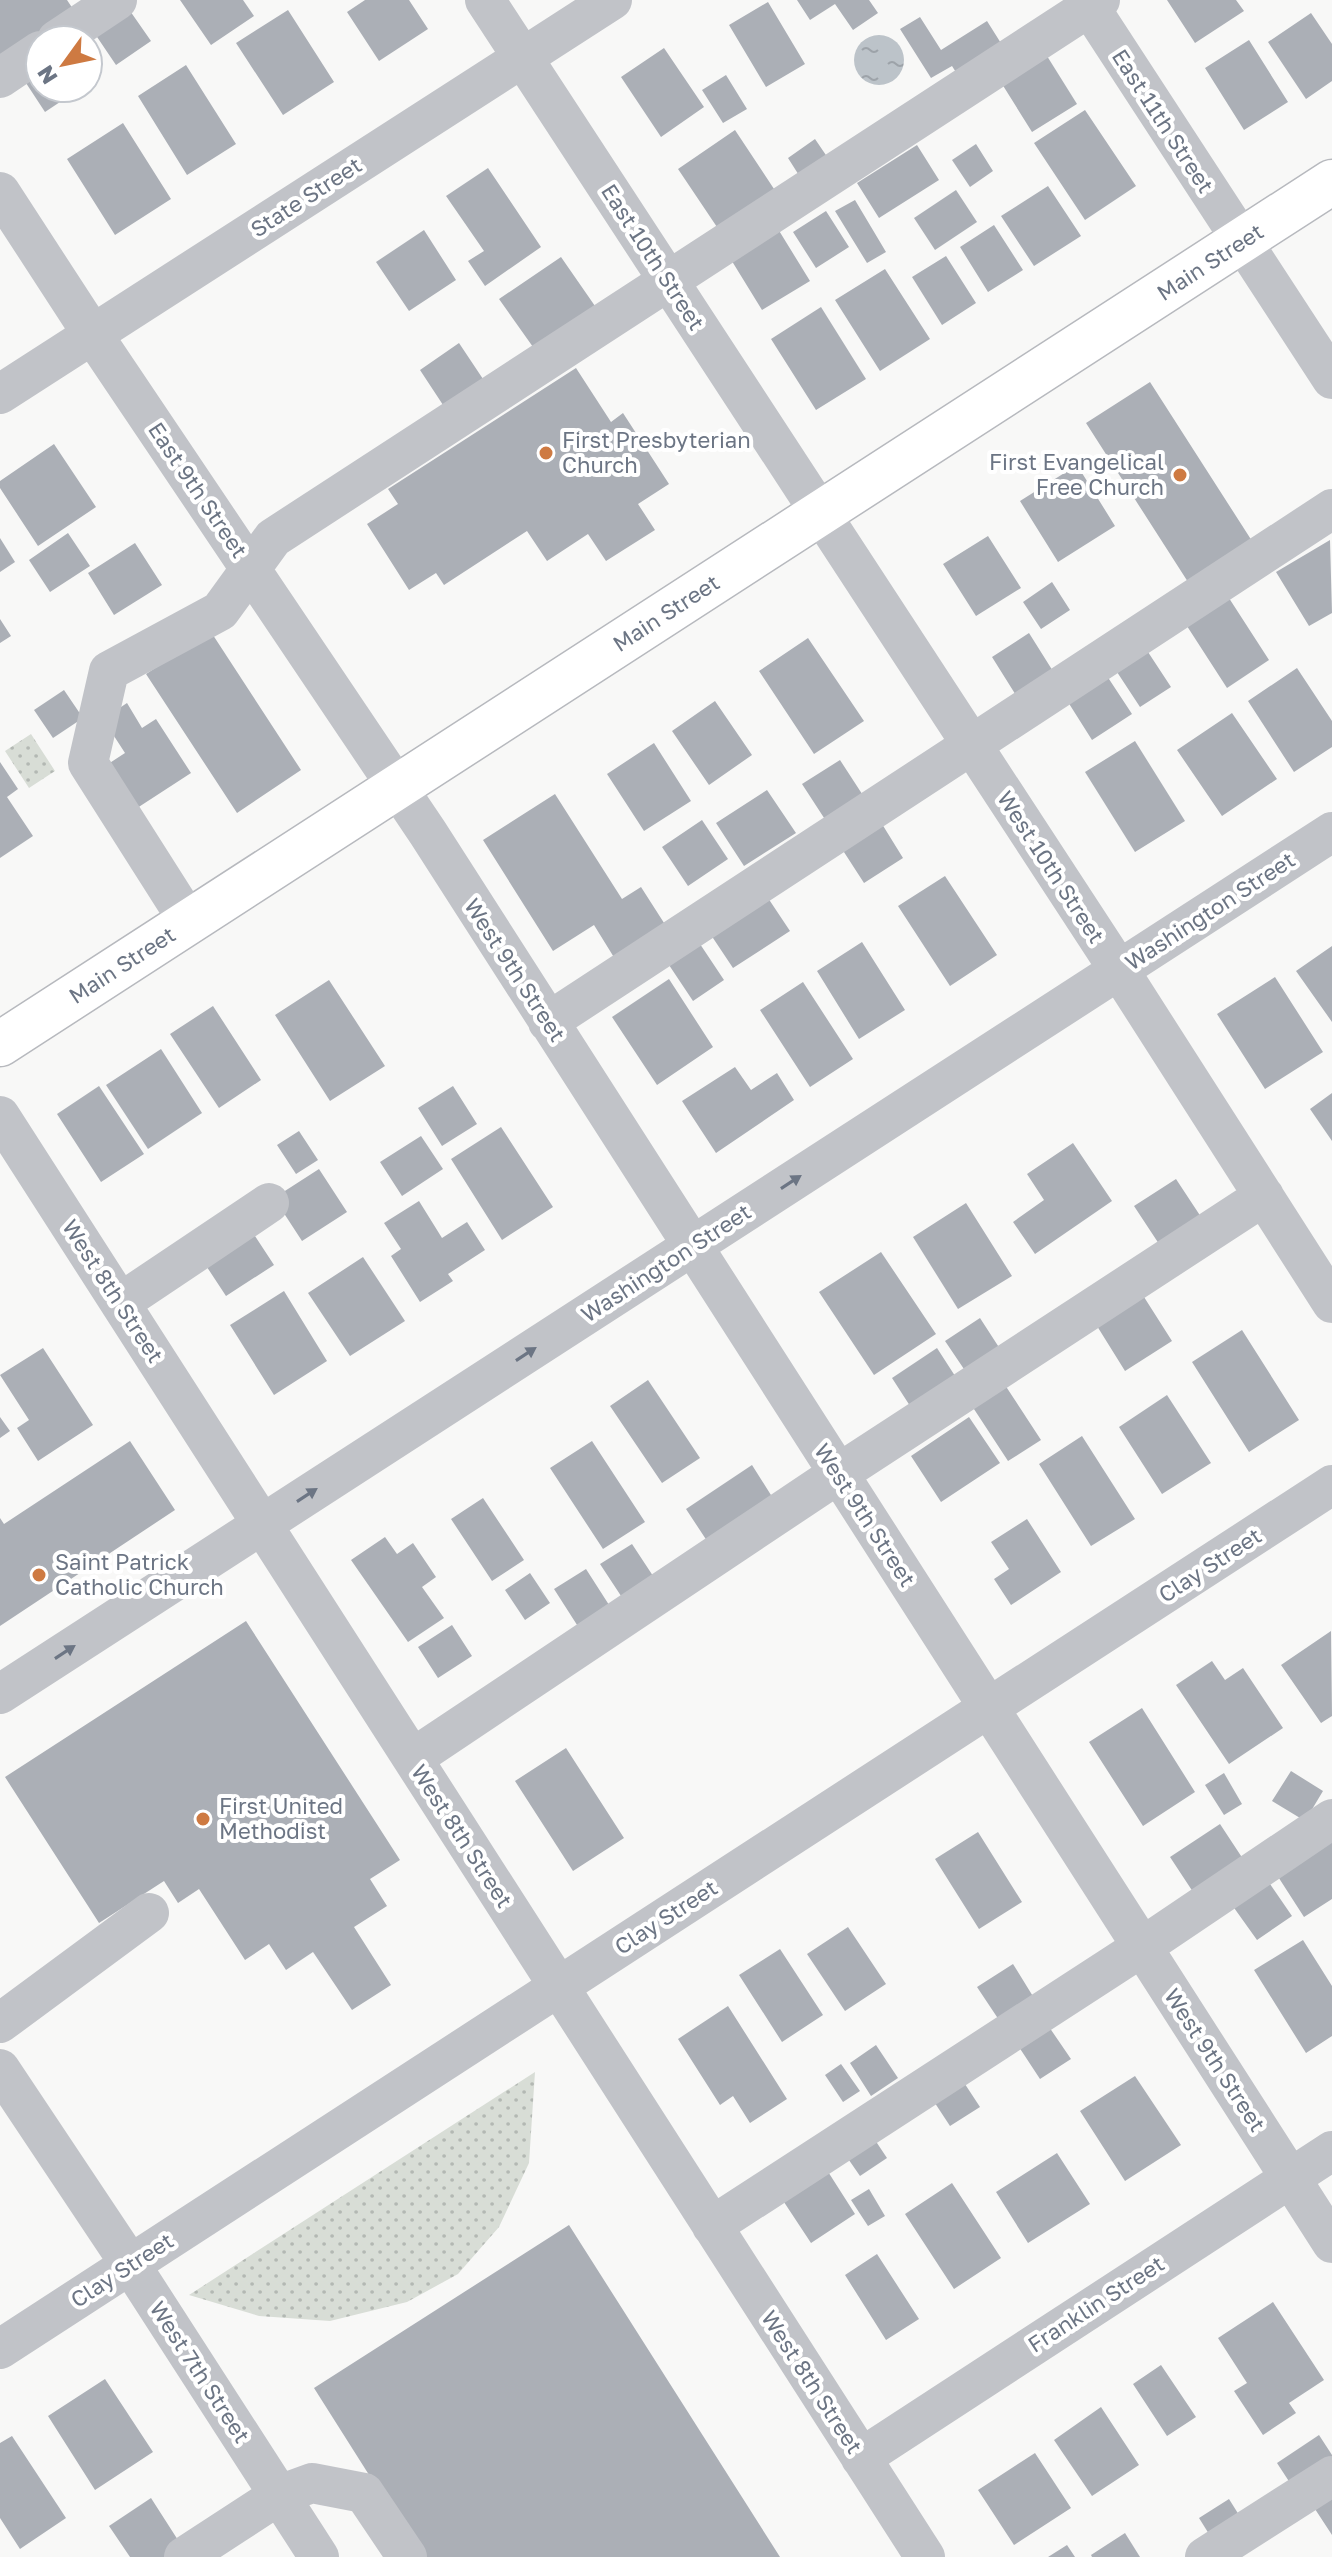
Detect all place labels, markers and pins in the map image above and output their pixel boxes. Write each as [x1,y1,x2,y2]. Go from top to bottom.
place label: First Presbyterian Church [562,426,751,478]
marker: First Presbyterian Church [537,444,555,462]
place label: First Evangelical Free Church [989,448,1164,500]
marker: First Evangelical Free Church [1171,466,1189,484]
place label: Saint Patrick Catholic Church [55,1548,224,1600]
marker: Saint Patrick Catholic Church [30,1566,48,1584]
place label: First United Methodist [219,1792,343,1844]
marker: First United Methodist [194,1810,212,1828]

